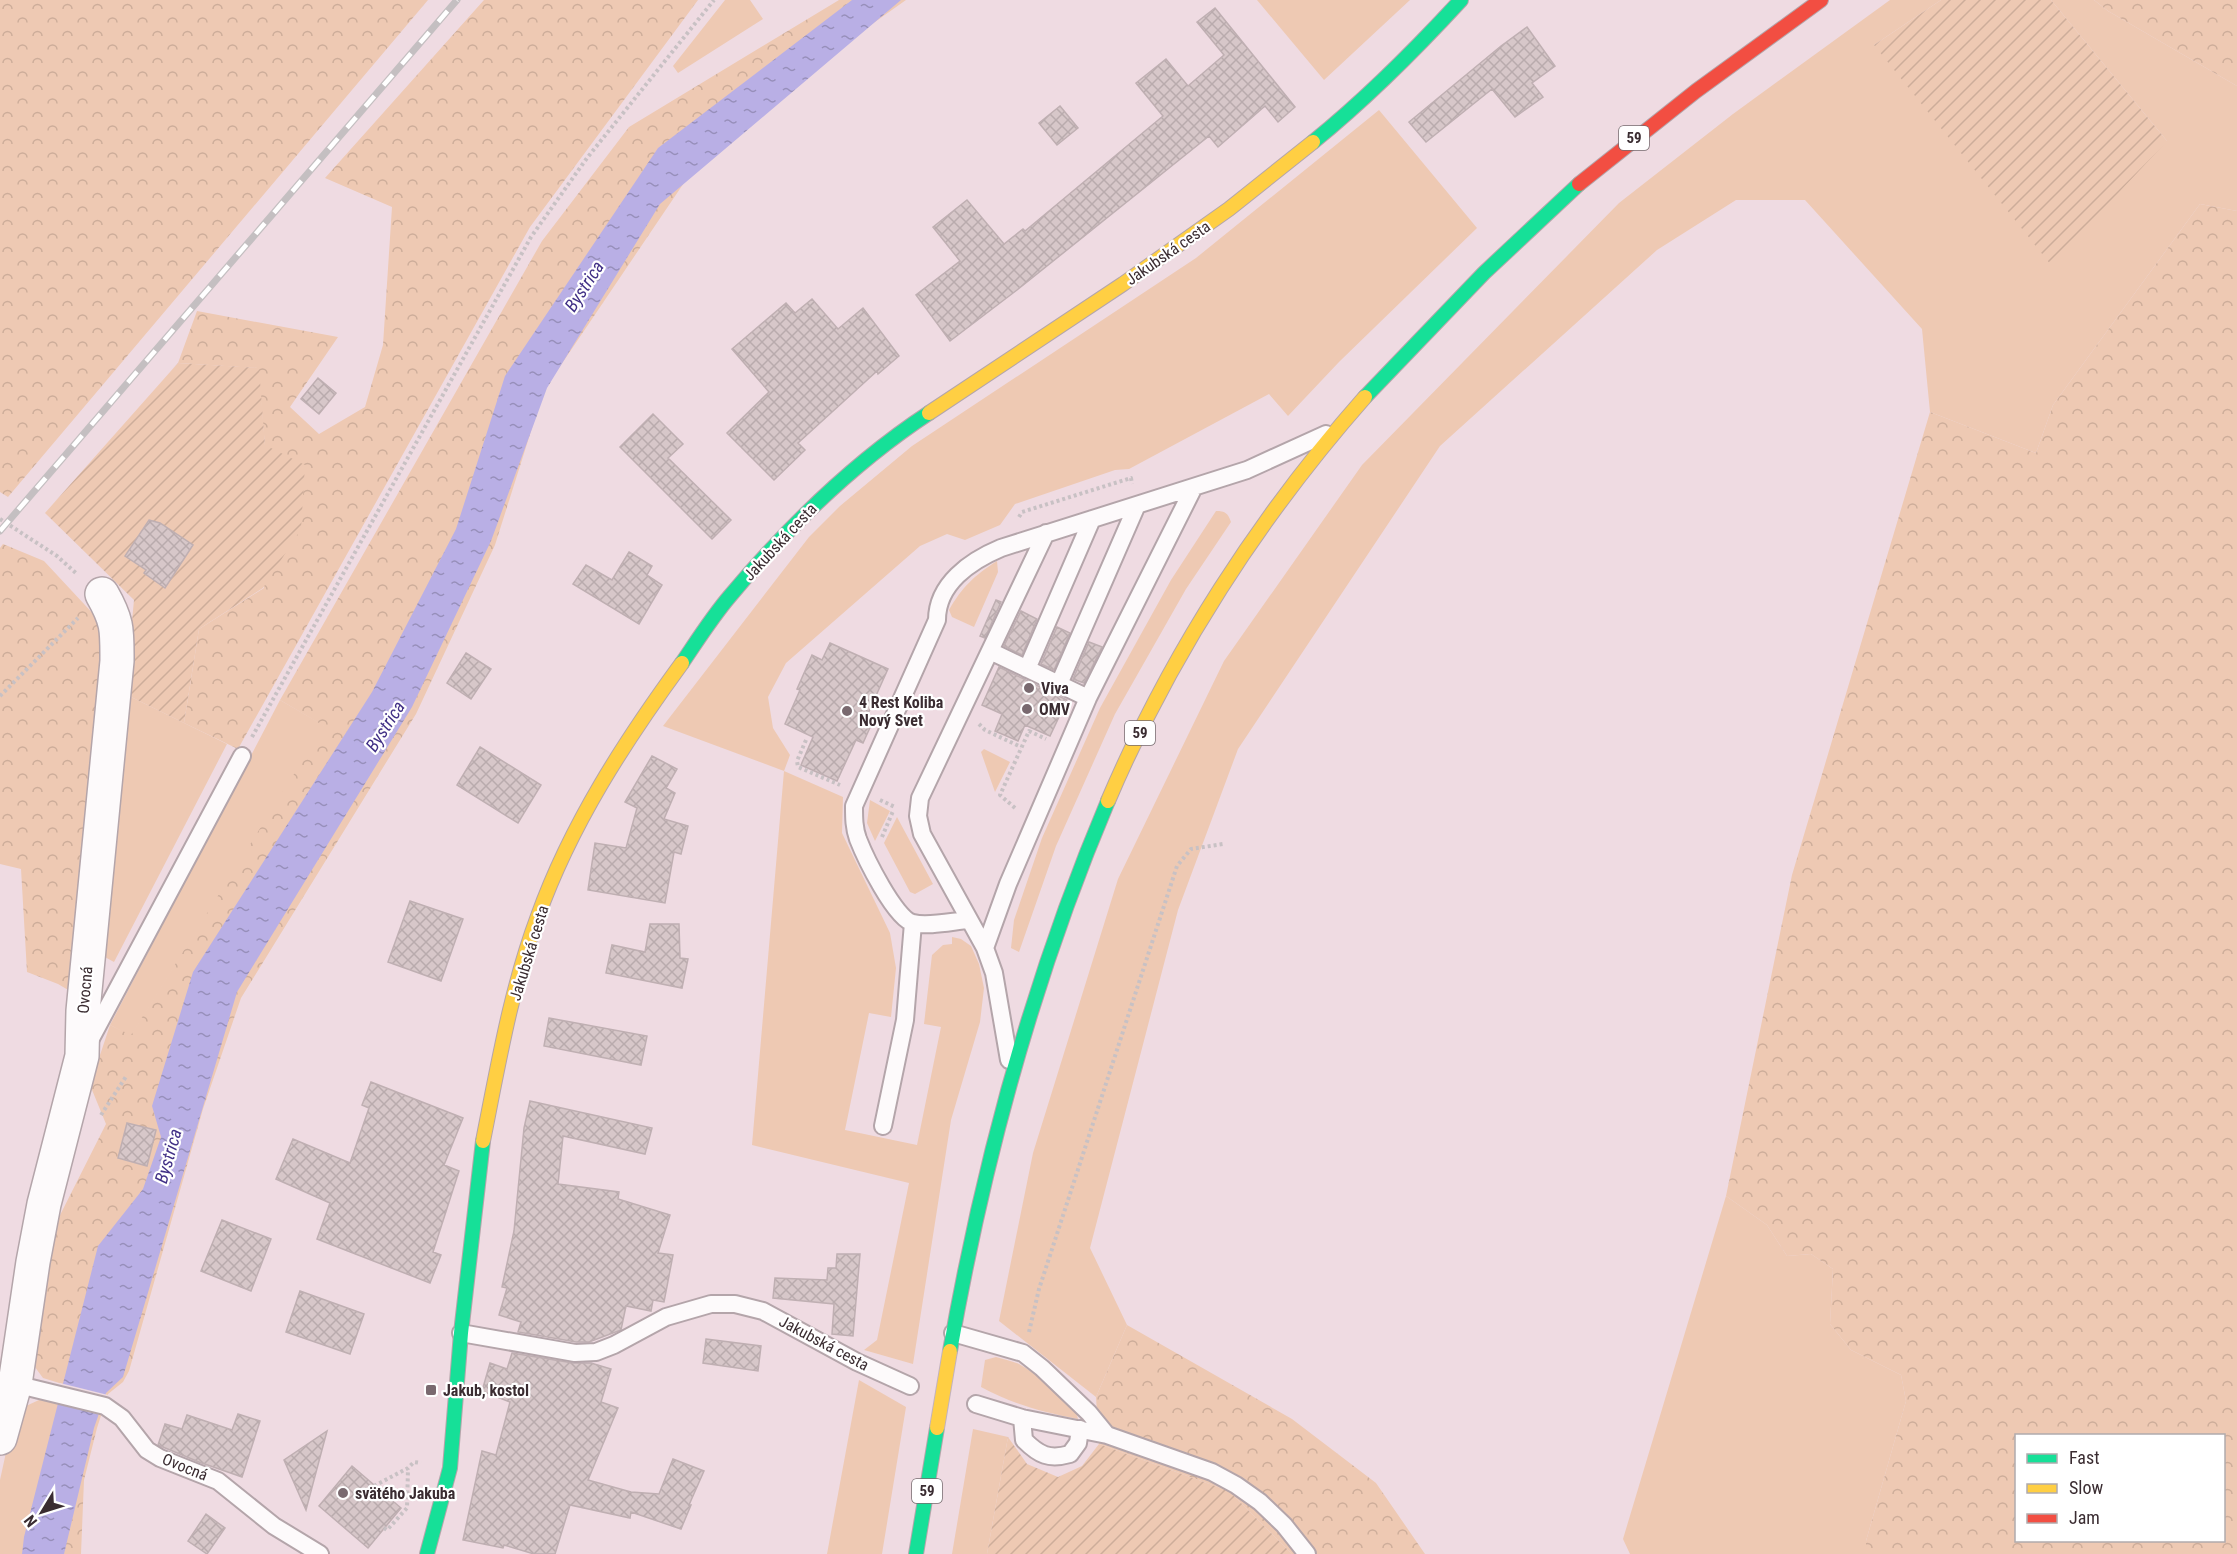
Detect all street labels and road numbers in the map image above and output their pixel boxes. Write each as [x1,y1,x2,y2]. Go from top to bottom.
road number: 59 [1619,126,1649,150]
street label: Jakubská cesta [1122,217,1214,289]
street label: Jakubská cesta [739,499,821,585]
road number: 59 [1125,721,1155,745]
street label: Jakubská cesta [505,903,553,1003]
street label: Ovocná [73,966,97,1014]
street label: Jakubská cesta [776,1311,872,1375]
street label: Ovocná [160,1449,210,1485]
road number: 59 [912,1479,942,1503]

